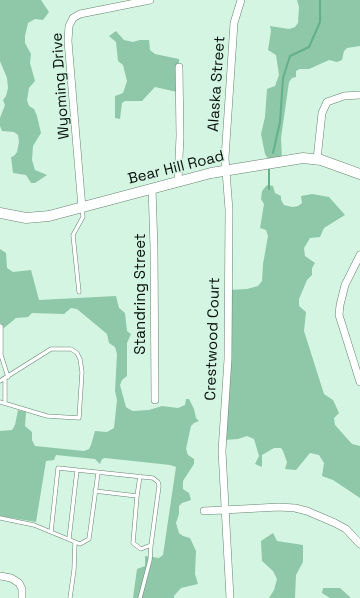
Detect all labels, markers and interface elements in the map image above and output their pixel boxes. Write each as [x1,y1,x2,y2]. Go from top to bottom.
street label: Wyoming Drive [48,32,74,140]
street label: Alaska Street [205,36,229,132]
street label: Bear Hill Road [126,147,226,189]
street label: Standring Street [132,233,150,355]
street label: Crestwood Court [202,277,224,401]

